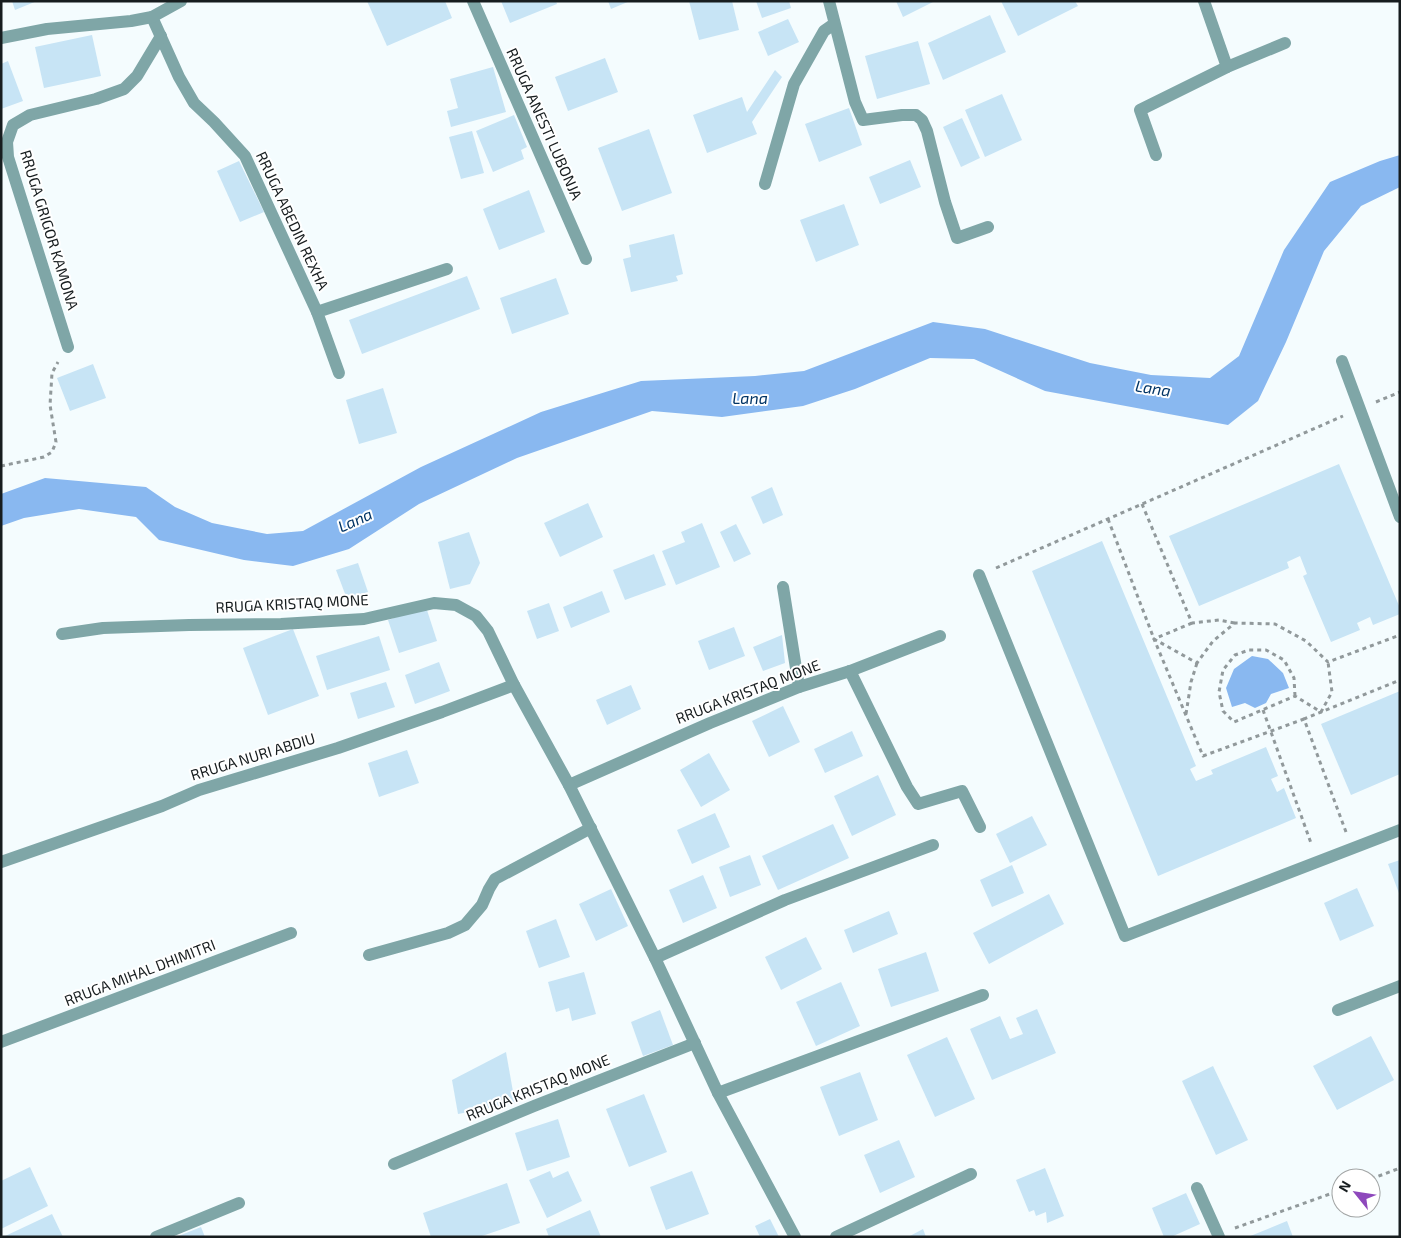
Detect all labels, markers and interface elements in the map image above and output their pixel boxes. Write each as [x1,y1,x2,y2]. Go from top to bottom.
street label: RRUGA ANESTI LUBONJA [503,45,587,203]
street label: RRUGA GRIGOR KAMONA [17,148,83,312]
street label: RRUGA ABEDIN REXHA [253,148,333,293]
water label: Lana [1134,375,1172,400]
water label: Lana [732,388,768,407]
water label: Lana [335,504,375,535]
street label: RRUGA KRISTAQ MONE [215,590,369,617]
street label: RRUGA KRISTAQ MONE [673,655,823,728]
street label: RRUGA NURI ABDIU [188,729,317,784]
street label: RRUGA MIHAL DHIMITRI [62,935,218,1009]
street label: RRUGA KRISTAQ MONE [463,1050,612,1125]
north arrow [1331,1168,1381,1218]
text: N [1334,1178,1354,1195]

